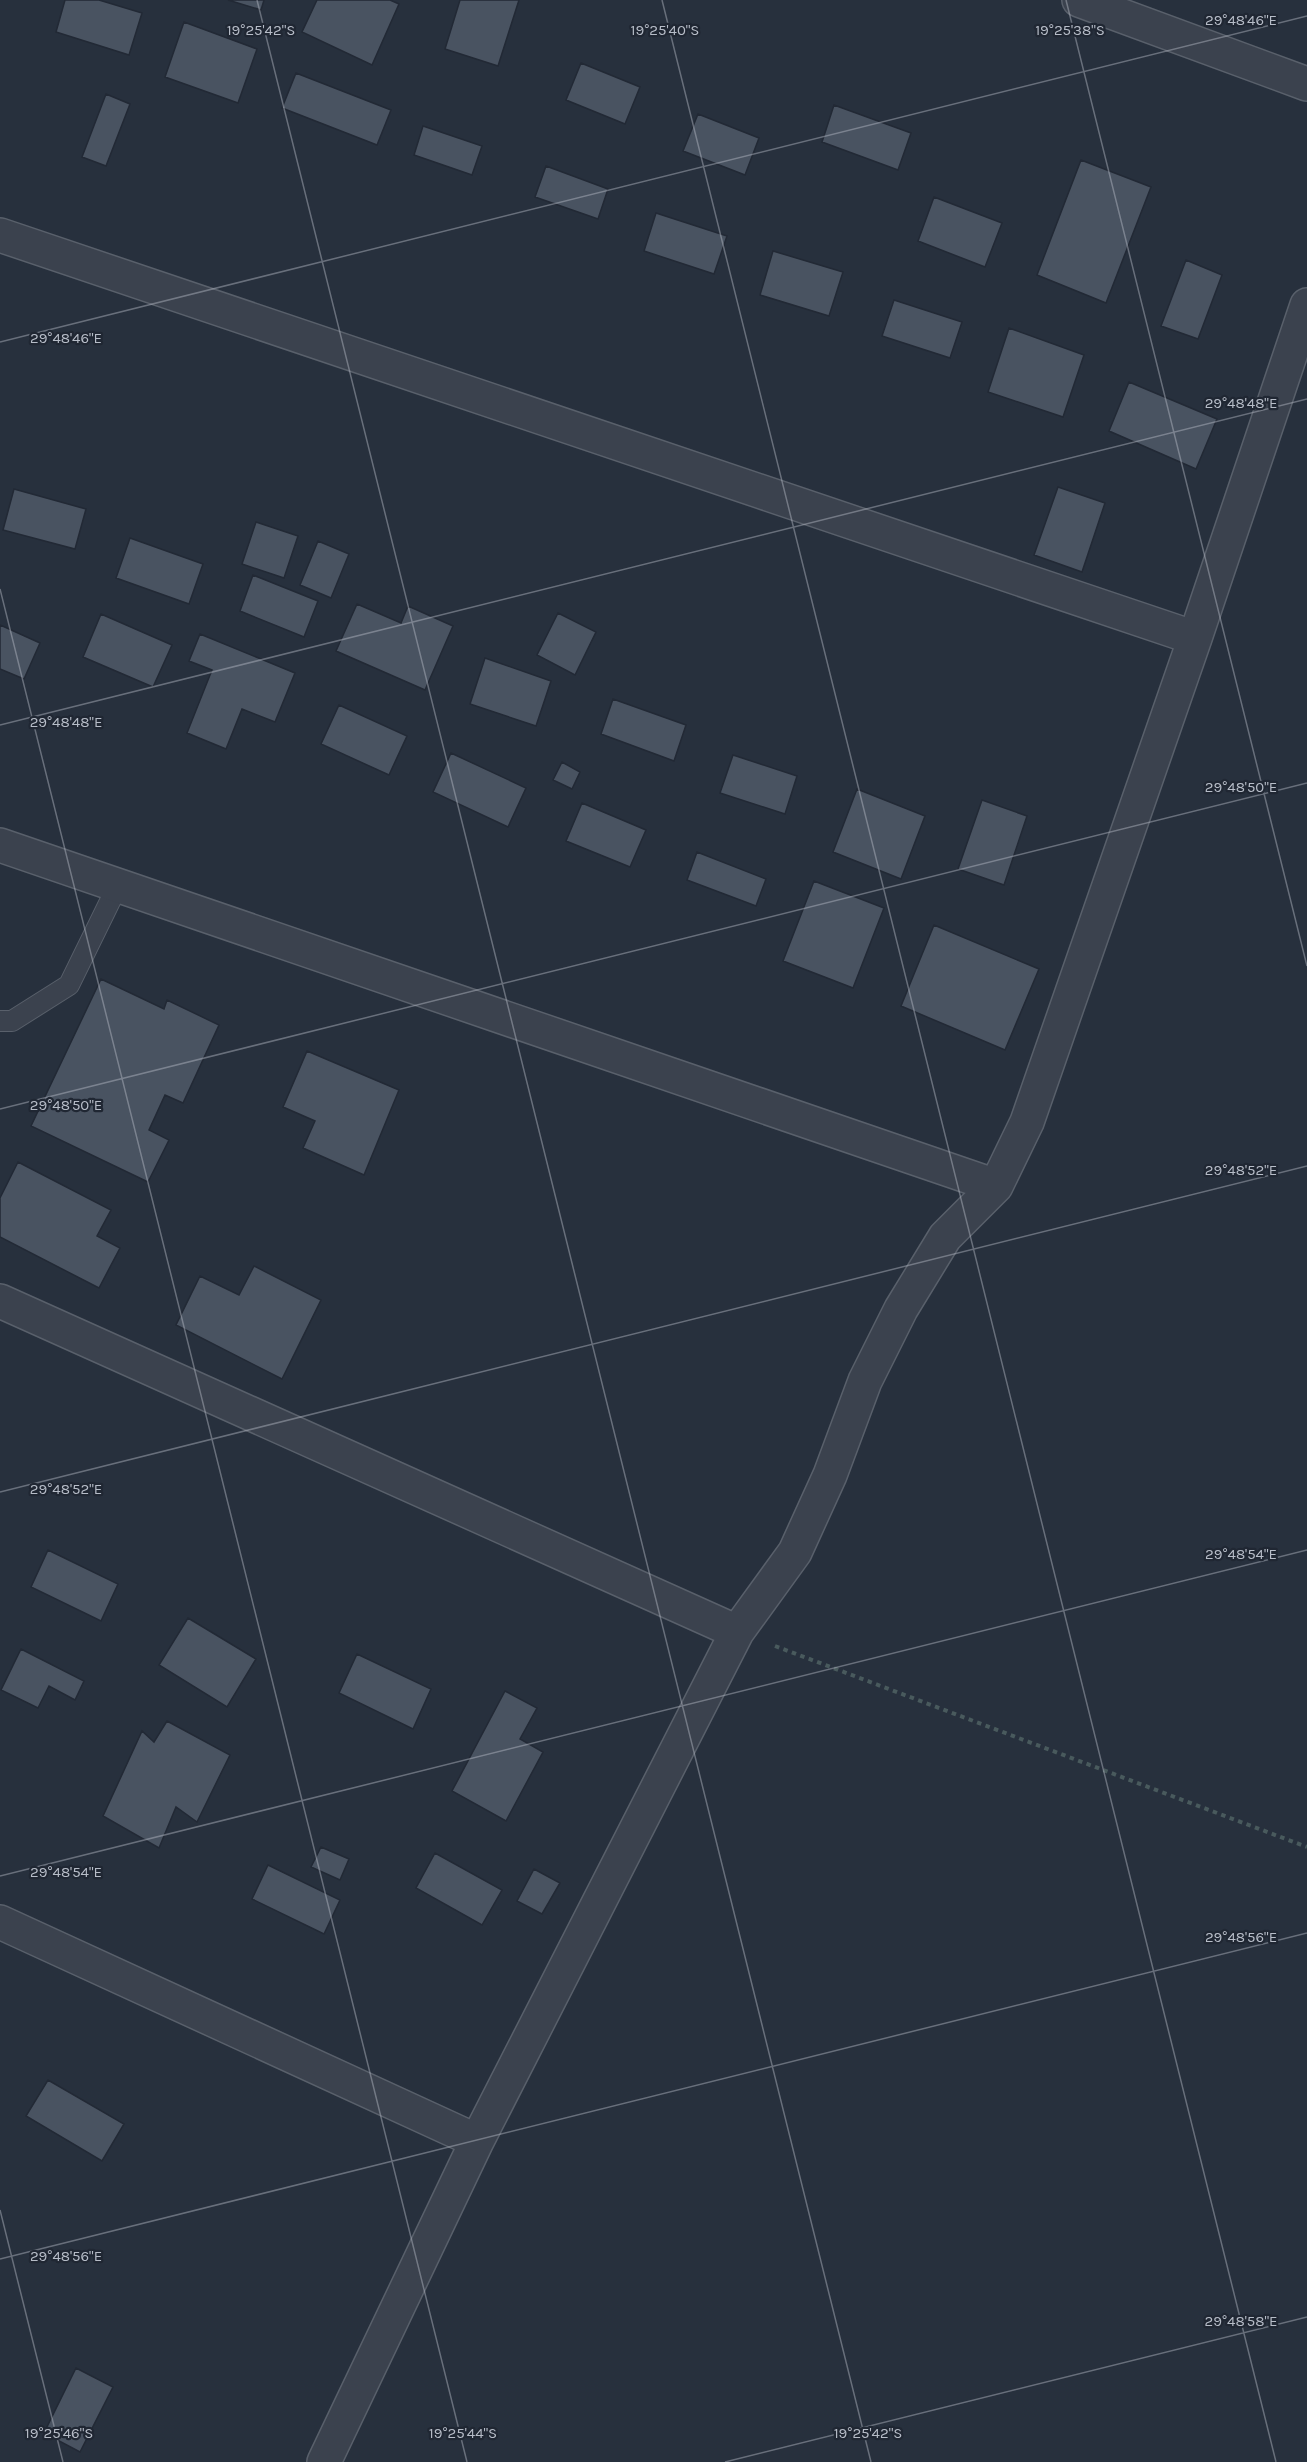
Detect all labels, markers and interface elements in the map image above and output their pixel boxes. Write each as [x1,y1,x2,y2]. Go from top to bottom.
text: 29°48'46"E [1205,11,1277,29]
text: 19°25'42"S [227,21,295,39]
text: 19°25'40"S [631,21,699,39]
text: 19°25'38"S [1035,21,1105,39]
text: 29°48'46"E [30,329,102,347]
text: 29°48'48"E [1205,394,1277,412]
text: 29°48'48"E [30,713,102,731]
text: 29°48'50"E [1205,778,1277,796]
text: 29°48'50"E [30,1096,102,1114]
text: 29°48'52"E [1205,1161,1277,1179]
text: 29°48'52"E [30,1480,102,1498]
text: 29°48'54"E [1205,1545,1277,1563]
text: 29°48'54"E [30,1863,102,1881]
text: 29°48'56"E [1205,1928,1277,1946]
text: 29°48'56"E [30,2247,102,2265]
text: 29°48'58"E [1205,2312,1277,2330]
text: 19°25'46"S [25,2424,93,2442]
text: 19°25'44"S [429,2424,497,2442]
text: 19°25'42"S [834,2424,902,2442]

